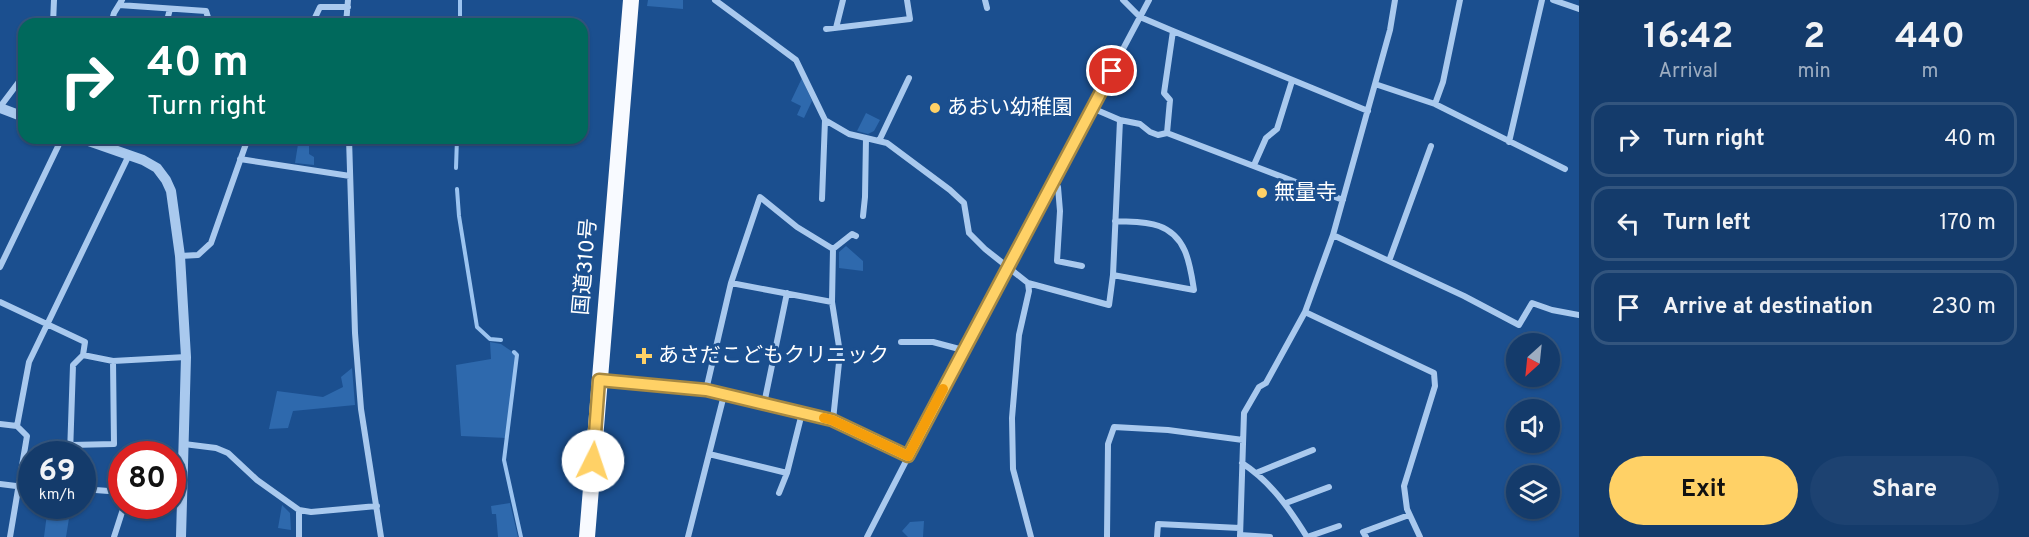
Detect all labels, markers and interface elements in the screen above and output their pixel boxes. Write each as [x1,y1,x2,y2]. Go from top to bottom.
text: 16:42 [1643,15,1734,61]
text: 2 [1803,15,1825,61]
text: 440 [1895,15,1965,61]
text: 40 m [147,38,249,91]
icon: right [48,42,126,120]
pin [1086,45,1137,96]
icon: arrive [1095,54,1128,87]
text: Arrival [1658,59,1718,85]
text: min [1798,59,1831,85]
text: m [1921,59,1938,85]
text: Turn right [147,90,266,124]
place label: あおい幼稚園 [947,95,1073,122]
marker: あおい幼稚園 [928,101,942,115]
icon: right [1612,123,1645,156]
text: Turn right [1663,126,1765,153]
text: 40 m [1944,126,1996,153]
place label: 無量寺 [1274,180,1337,207]
marker: 無量寺 [1255,186,1269,200]
icon: left [1612,207,1645,240]
text: Turn left [1663,210,1751,237]
text: 170 m [1939,210,1996,237]
street label: 国道310号 [568,218,604,316]
icon: arrive [1612,291,1645,324]
text: Arrive at destination [1663,294,1873,321]
text: 230 m [1932,294,1996,321]
north arrow [1506,333,1560,387]
map controls [1506,333,1560,519]
place label: あさだこどもクリニック [658,343,889,370]
marker: あさだこどもクリニック [635,347,653,365]
button: sound [1506,399,1560,453]
position arrow [561,429,625,493]
speed limit sign: 80 [108,441,186,519]
text: 69 [39,454,75,491]
button: Exit [1609,456,1798,525]
button: Share [1810,456,1999,525]
button: layers [1506,465,1560,519]
text: km/h [39,486,75,505]

